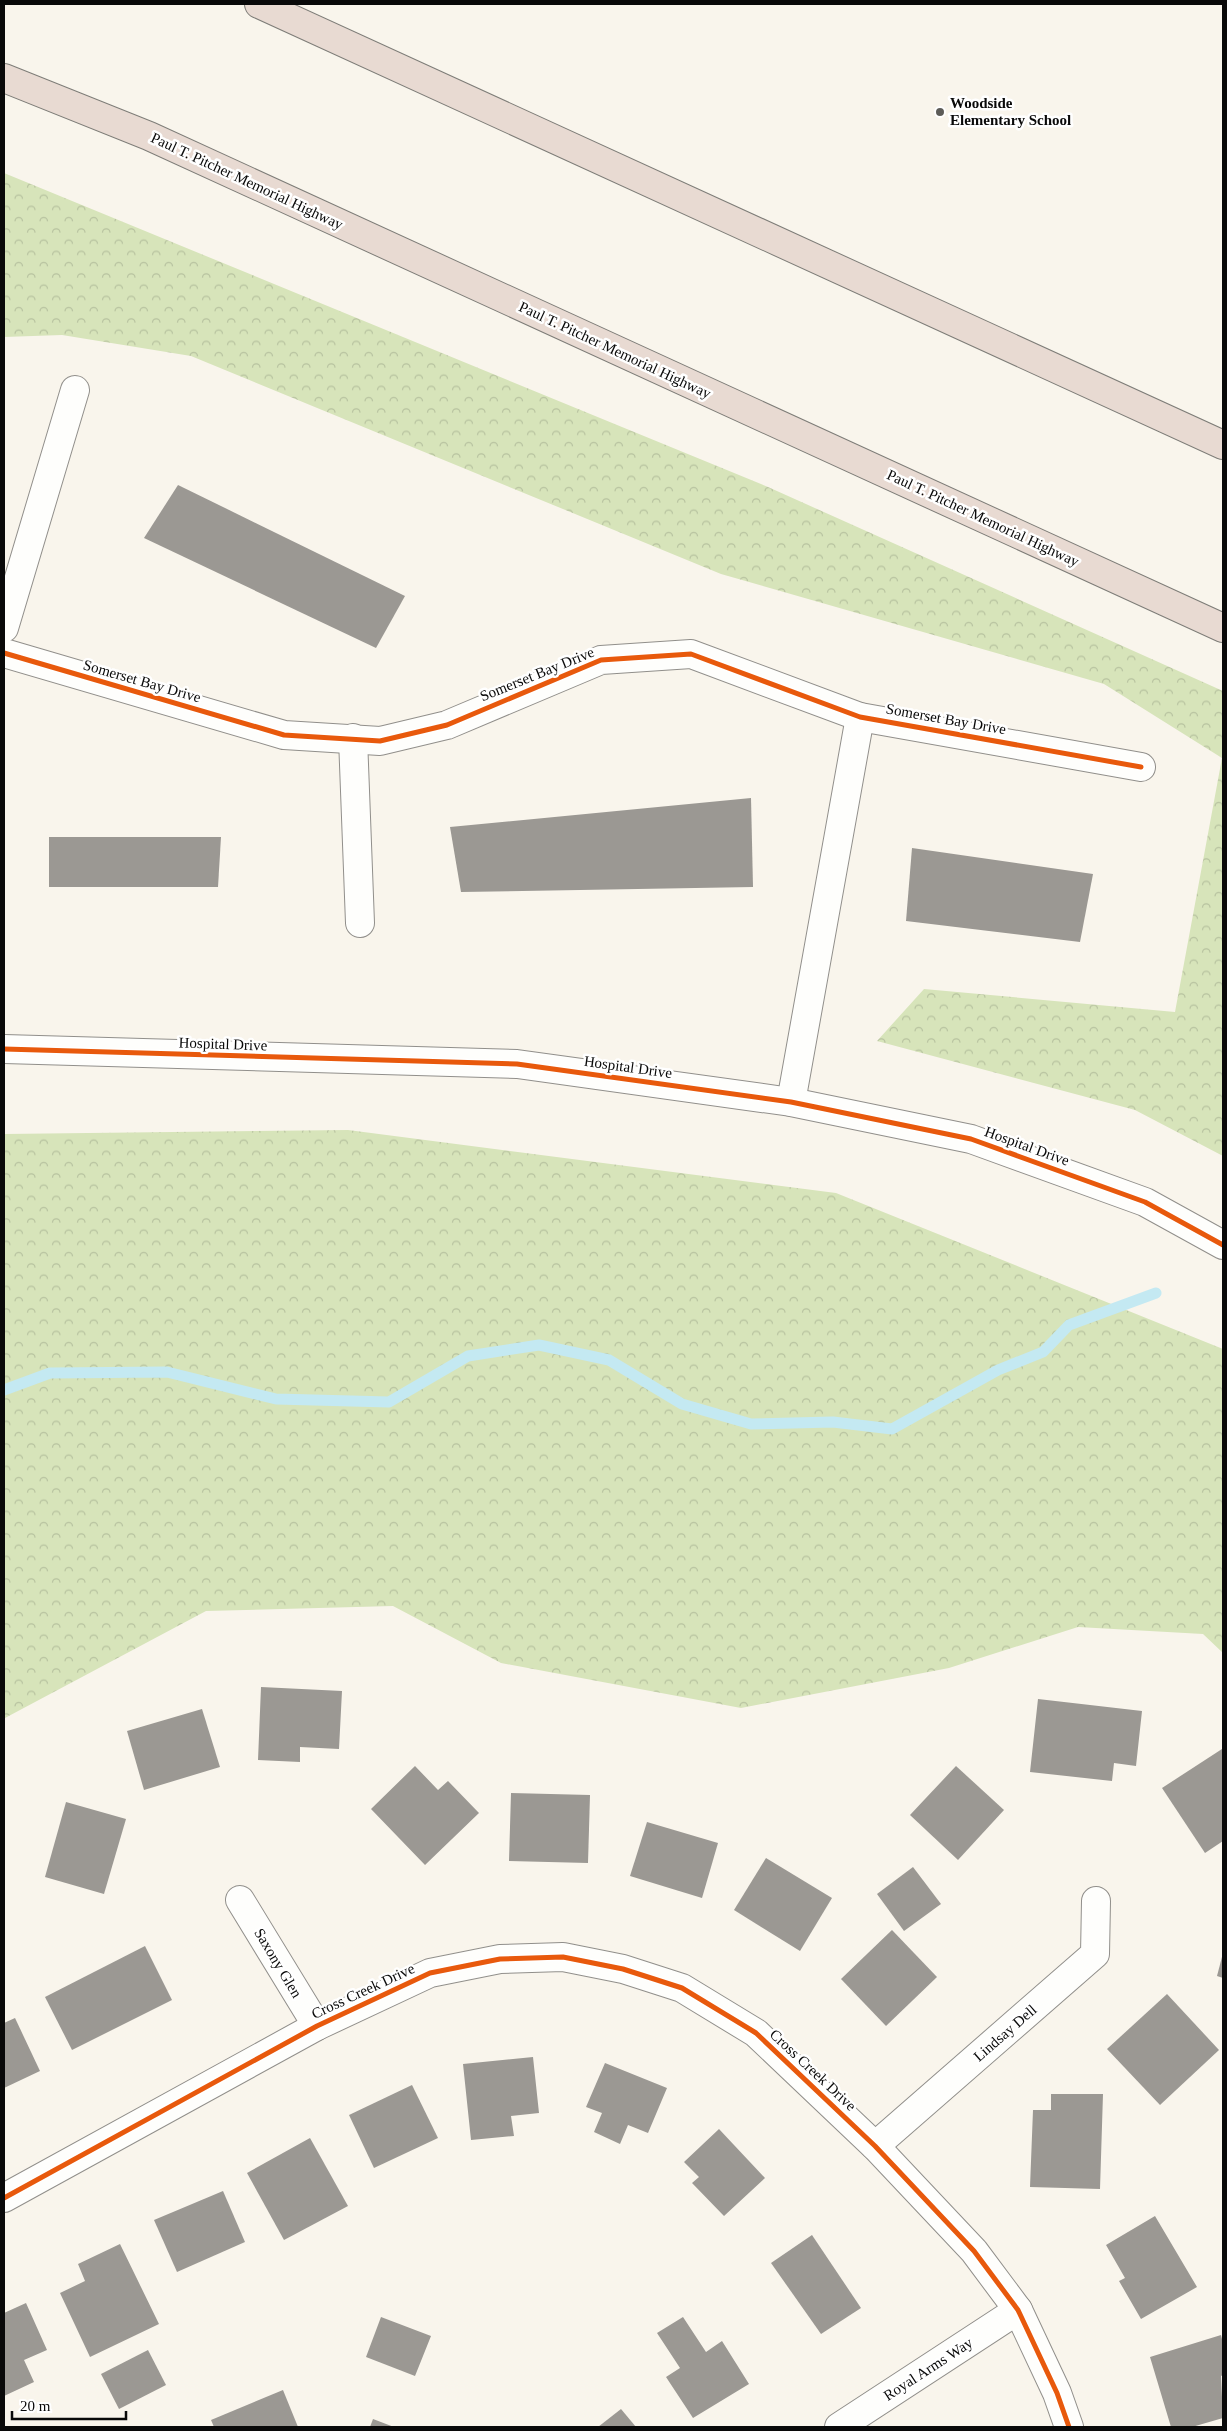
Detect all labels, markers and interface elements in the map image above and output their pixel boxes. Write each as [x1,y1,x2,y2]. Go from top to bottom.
place label: Woodside Elementary School [950,95,1071,128]
marker: Woodside Elementary School [934,106,946,118]
street label: Paul T. Pitcher Memorial Highway [149,129,346,233]
street label: Paul T. Pitcher Memorial Highway [517,298,714,402]
street label: Paul T. Pitcher Memorial Highway [885,466,1082,570]
street label: Somerset Bay Drive [478,644,597,704]
street label: Somerset Bay Drive [81,657,203,706]
street label: Somerset Bay Drive [885,701,1008,737]
street label: Hospital Drive [178,1034,268,1054]
street label: Hospital Drive [583,1053,673,1081]
street label: Hospital Drive [983,1123,1072,1169]
street label: Saxony Glen [251,1925,305,2001]
street label: Cross Creek Drive [309,1960,417,2022]
street label: Lindsay Dell [970,2001,1040,2065]
street label: Cross Creek Drive [767,2026,860,2114]
street label: Royal Arms Way [881,2334,976,2404]
scale bar [12,2388,126,2420]
text: 20 m [20,2398,51,2414]

